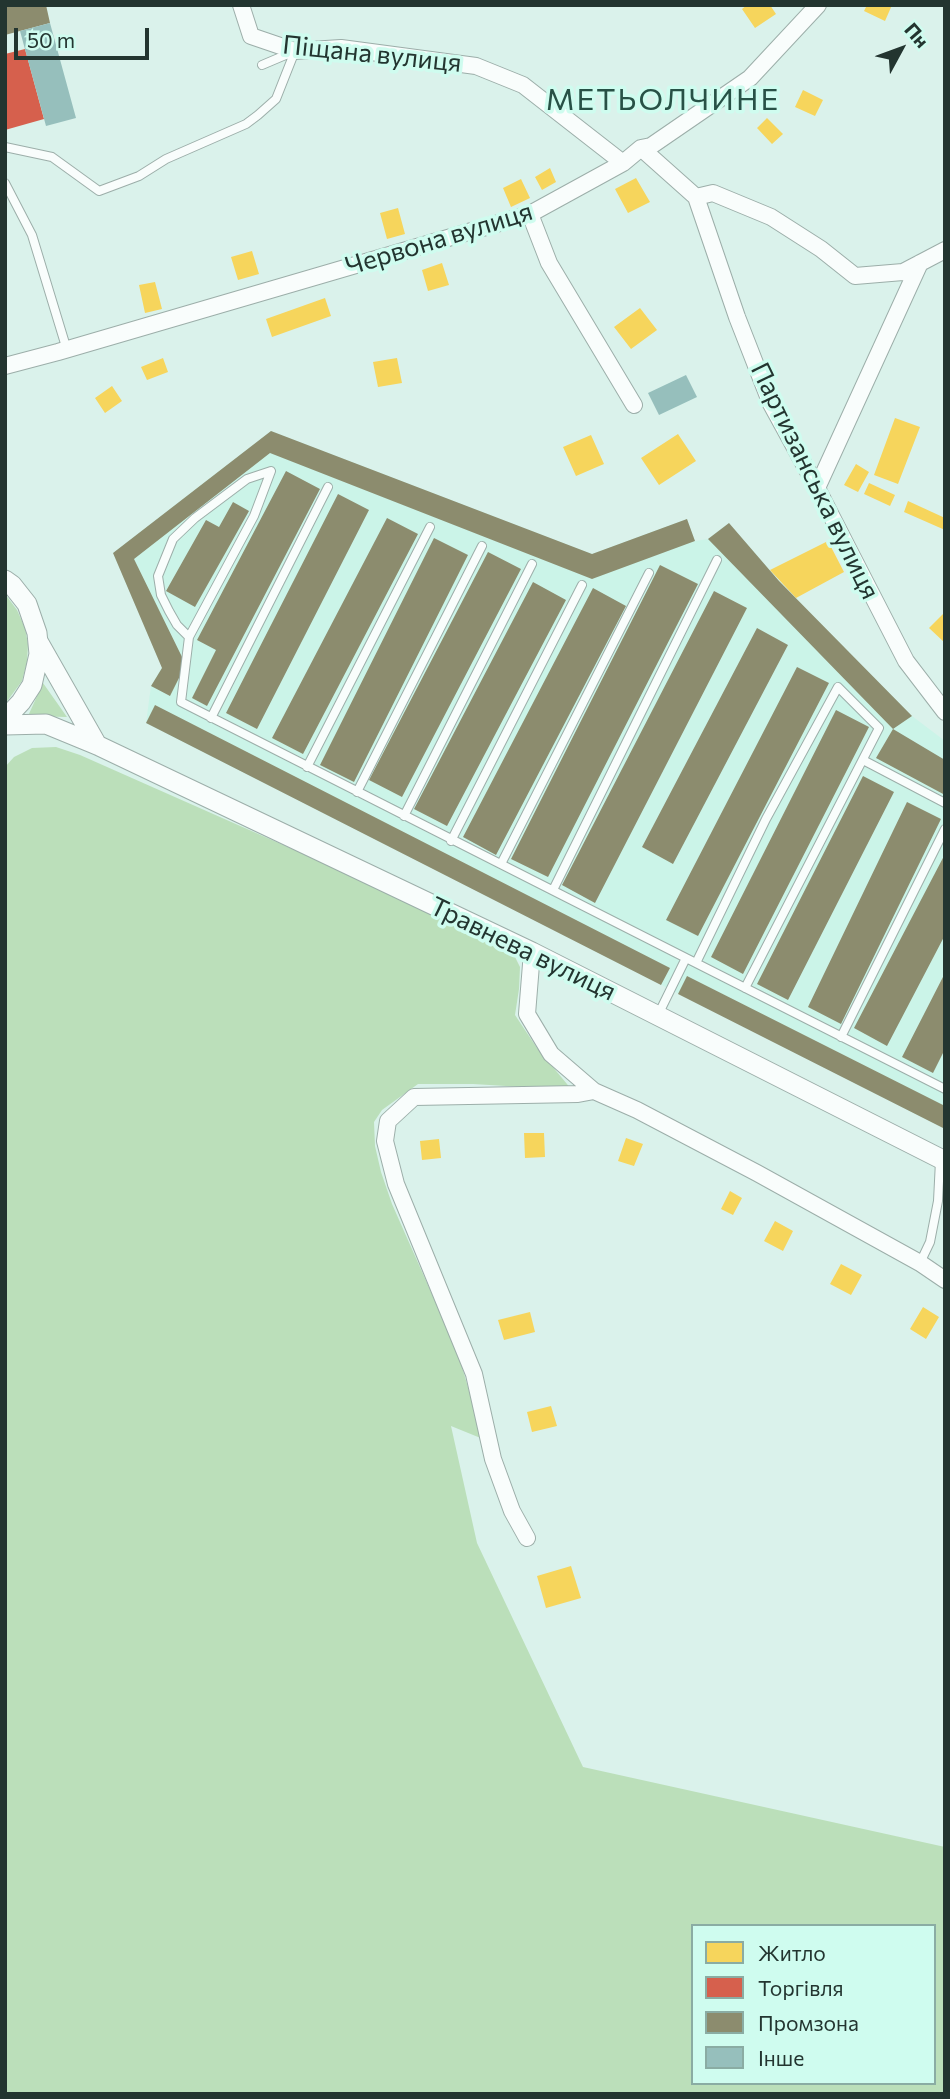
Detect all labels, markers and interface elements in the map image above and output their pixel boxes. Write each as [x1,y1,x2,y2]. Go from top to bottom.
scale bar [18,14,152,58]
north arrow [866,14,936,84]
text: Пн [900,18,934,52]
text: 50 m [27,27,75,52]
street label: Піщана вулиця [281,29,463,79]
district label: МЕТЬОЛЧИНЕ [547,82,779,118]
street label: Червона вулиця [342,196,536,282]
street label: Партизанська вулиця [744,358,886,604]
street label: Травнева вулиця [425,891,621,1007]
legend [691,1924,936,2085]
text: Житло [758,1940,826,1965]
text: Торгівля [758,1975,844,2000]
text: Промзона [758,2010,859,2035]
text: Інше [758,2045,804,2070]

